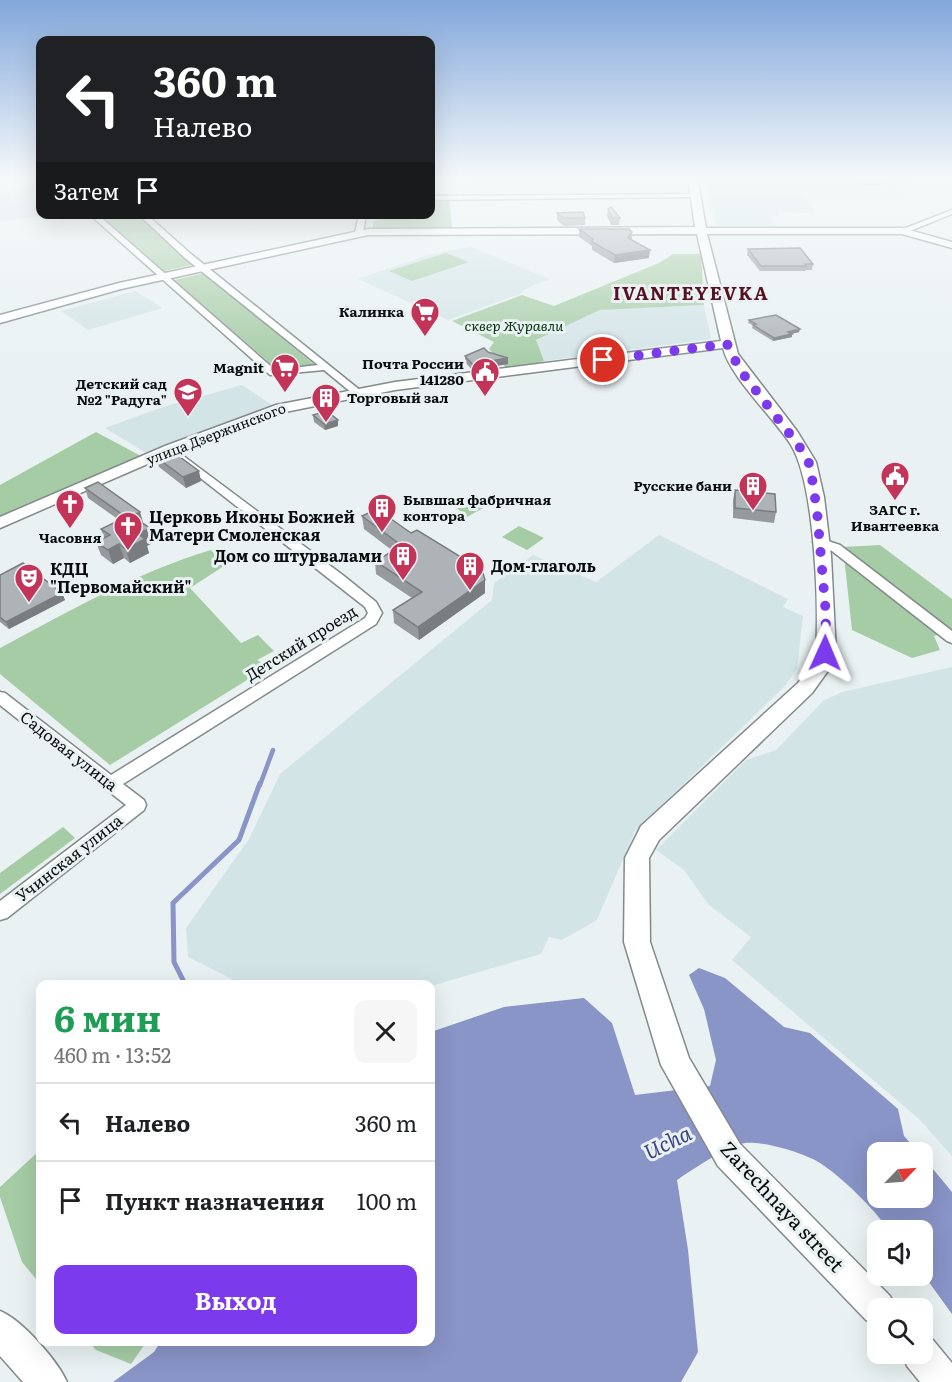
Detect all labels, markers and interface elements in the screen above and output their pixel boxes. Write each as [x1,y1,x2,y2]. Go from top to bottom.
text: 360 m [153,48,277,110]
icon: left [54,60,132,138]
text: Налево [153,105,252,145]
text: Затем [54,174,119,207]
icon: arrive [131,174,164,207]
district label: IVANTEYEVKA [613,279,769,306]
supermarket icon: Калинка [409,296,441,338]
place label: Калинка [339,301,405,321]
park label: сквер Журавли [465,315,564,335]
pin [577,334,628,385]
icon: arrive [586,343,619,376]
supermarket icon: Magnit [269,352,301,394]
place label: Почта России 141280 [362,353,464,389]
public building icon: Почта России 141280 [469,356,501,398]
place label: Magnit [213,357,265,377]
place label: Детский сад №2 "Радуга" [76,373,167,409]
school or university icon: Детский сад №2 "Радуга" [172,376,204,418]
building icon: Торговый зал [310,382,342,424]
place label: Торговый зал [347,387,449,407]
street label: улица Дзержинского [143,397,288,469]
public building icon: ЗАГС г. Ивантеевка [879,460,911,502]
building icon: Русские бани [737,470,769,512]
place label: Русские бани [633,475,732,495]
church icon: Часовня [54,488,86,530]
place label: Бывшая фабричная контора [403,489,551,525]
building icon: Бывшая фабричная контора [366,492,398,534]
place label: ЗАГС г. Ивантеевка [851,499,940,535]
place label: Церковь Иконы Божией Матери Смоленская [149,504,355,546]
church icon: Церковь Иконы Божией Матери Смоленская [112,510,144,552]
place label: Часовня [39,527,101,547]
building icon: Дом со штурвалами [387,540,419,582]
place label: Дом со штурвалами [214,543,382,567]
building icon: Дом-глаголь [454,550,486,592]
place label: Дом-глаголь [491,553,596,577]
place label: КДЦ "Первомайский" [50,556,192,598]
theatre icon: КДЦ "Первомайский" [13,562,45,604]
street label: Детский проезд [240,598,361,686]
position arrow [793,621,857,685]
street label: Садовая улица [16,704,124,796]
street label: Учинская улица [10,808,127,907]
text: 6 мин [54,990,161,1043]
button: close [354,1000,417,1063]
text: 460 m · 13:52 [54,1039,171,1069]
icon: left [54,1106,87,1139]
text: Налево [105,1106,190,1139]
text: 360 m [355,1106,417,1139]
water label: Ucha [638,1116,696,1166]
street label: Zarechnaya street [715,1133,852,1278]
north arrow [867,1142,933,1208]
map controls [867,1142,933,1364]
icon: arrive [54,1184,87,1217]
text: Пункт назначения [105,1184,324,1217]
text: 100 m [357,1184,417,1217]
button: sound [867,1220,933,1286]
button: Выход [54,1265,417,1334]
button: search [867,1298,933,1364]

